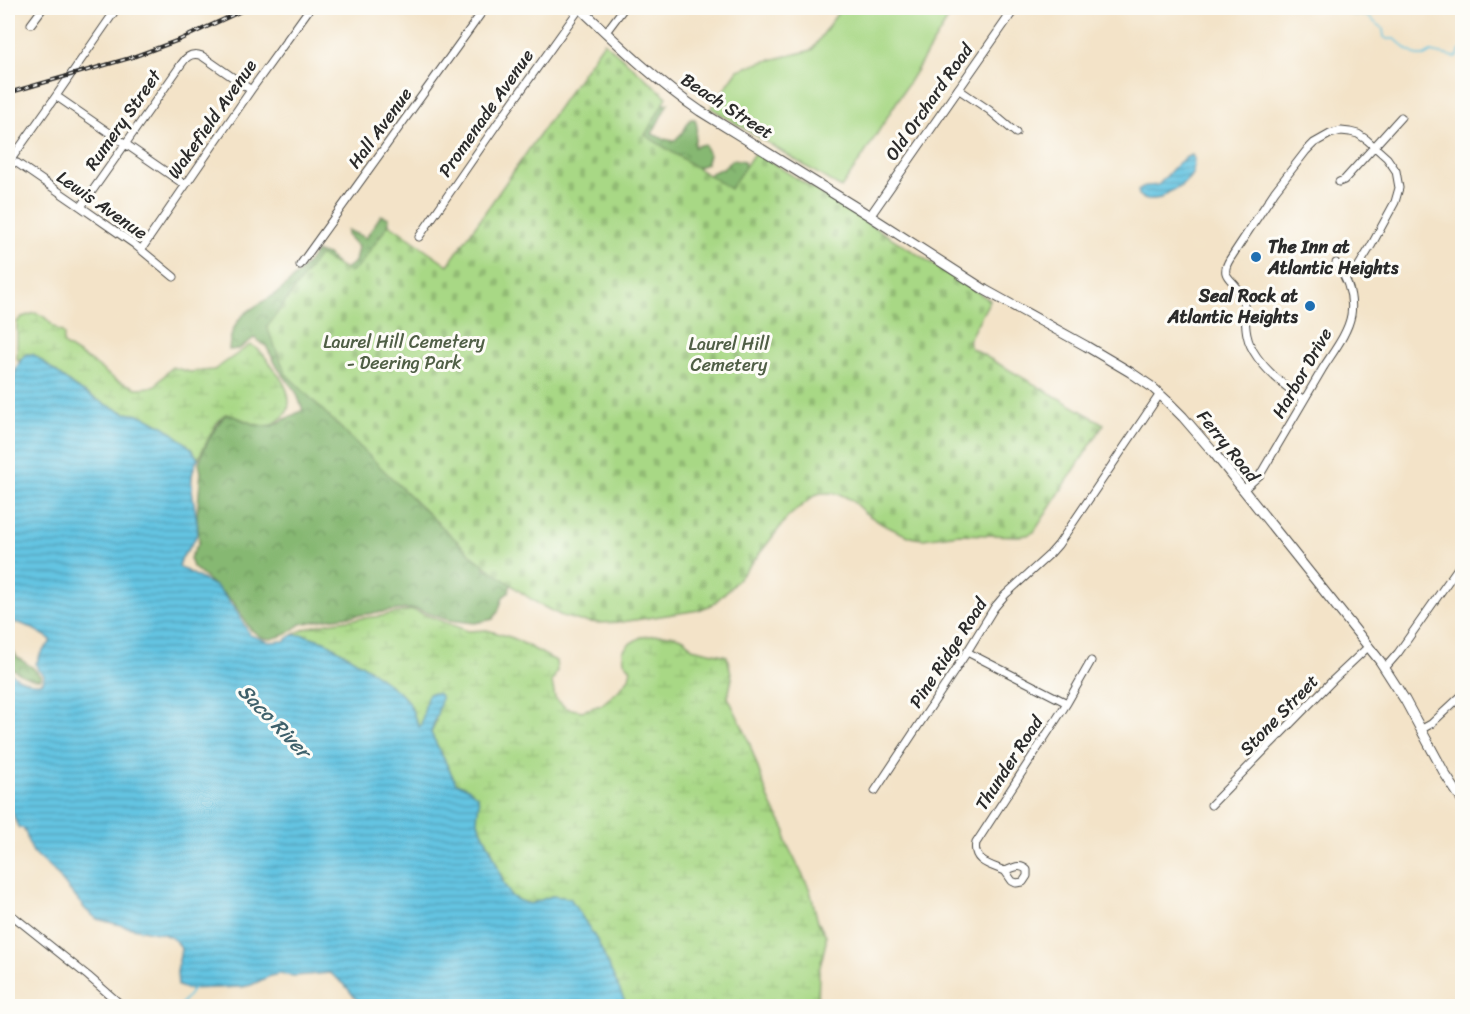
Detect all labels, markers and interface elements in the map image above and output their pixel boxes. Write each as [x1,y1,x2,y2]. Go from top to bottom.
street label: Old Orchard Road [876,35,982,168]
street label: Promenade Avenue [430,42,542,184]
street label: Wakefield Avenue [159,52,266,186]
street label: Rumery Street [76,62,170,177]
street label: Beach Street [674,64,780,148]
street label: Hall Avenue [339,80,421,176]
street label: Lewis Avenue [50,162,154,248]
place label: The Inn at Atlantic Heights [1267,231,1399,284]
marker: The Inn at Atlantic Heights [1249,250,1263,264]
place label: Seal Rock at Atlantic Heights [1167,280,1299,333]
marker: Seal Rock at Atlantic Heights [1303,299,1317,313]
street label: Harbor Drive [1263,321,1341,425]
park label: Laurel Hill Cemetery - Deering Park [323,326,486,379]
park label: Laurel Hill Cemetery [689,328,770,381]
street label: Ferry Road [1188,402,1269,491]
street label: Pine Ridge Road [900,590,997,715]
street label: Stone Street [1231,667,1327,763]
water label: Saco River [229,675,322,769]
street label: Thunder Road [966,708,1053,817]

